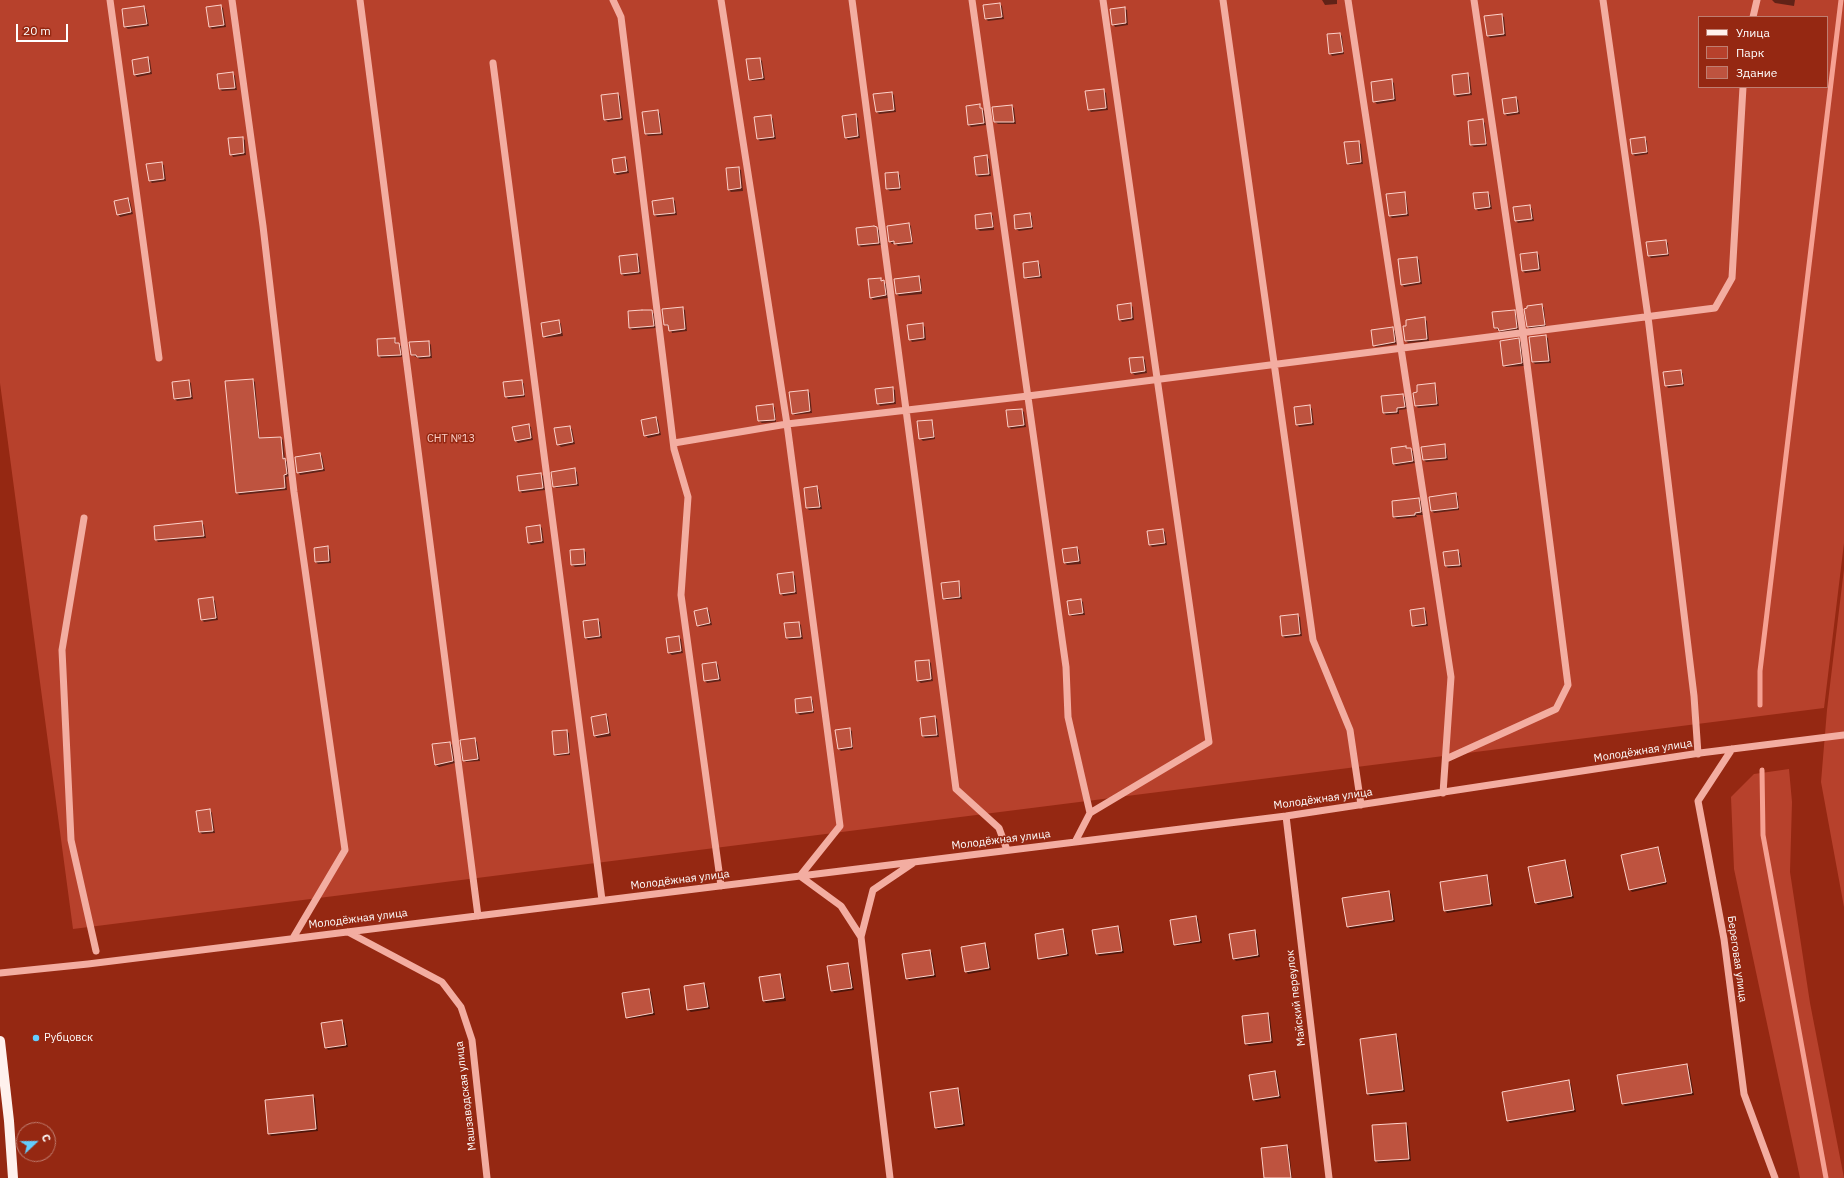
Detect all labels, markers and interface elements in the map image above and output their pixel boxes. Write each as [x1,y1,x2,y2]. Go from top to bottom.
scale bar [18,16,70,42]
legend [1698,16,1828,88]
text: 20 m [23,23,51,38]
text: Улица [1736,25,1770,40]
text: Парк [1736,45,1764,60]
text: Здание [1736,65,1777,80]
park label: СНТ №13 [427,432,475,446]
street label: Молодёжная улица [1593,737,1693,765]
street label: Молодёжная улица [1273,786,1373,812]
street label: Молодёжная улица [951,827,1051,853]
street label: Молодёжная улица [630,867,730,893]
street label: Молодёжная улица [308,906,408,932]
street label: Береговая улица [1724,915,1750,1003]
street label: Майский переулок [1284,949,1308,1047]
place label: Рубцовск [44,1031,93,1045]
marker: Рубцовск [31,1033,41,1043]
street label: Машзаводская улица [453,1041,479,1151]
north arrow [16,1122,56,1162]
text: С [38,1132,54,1144]

